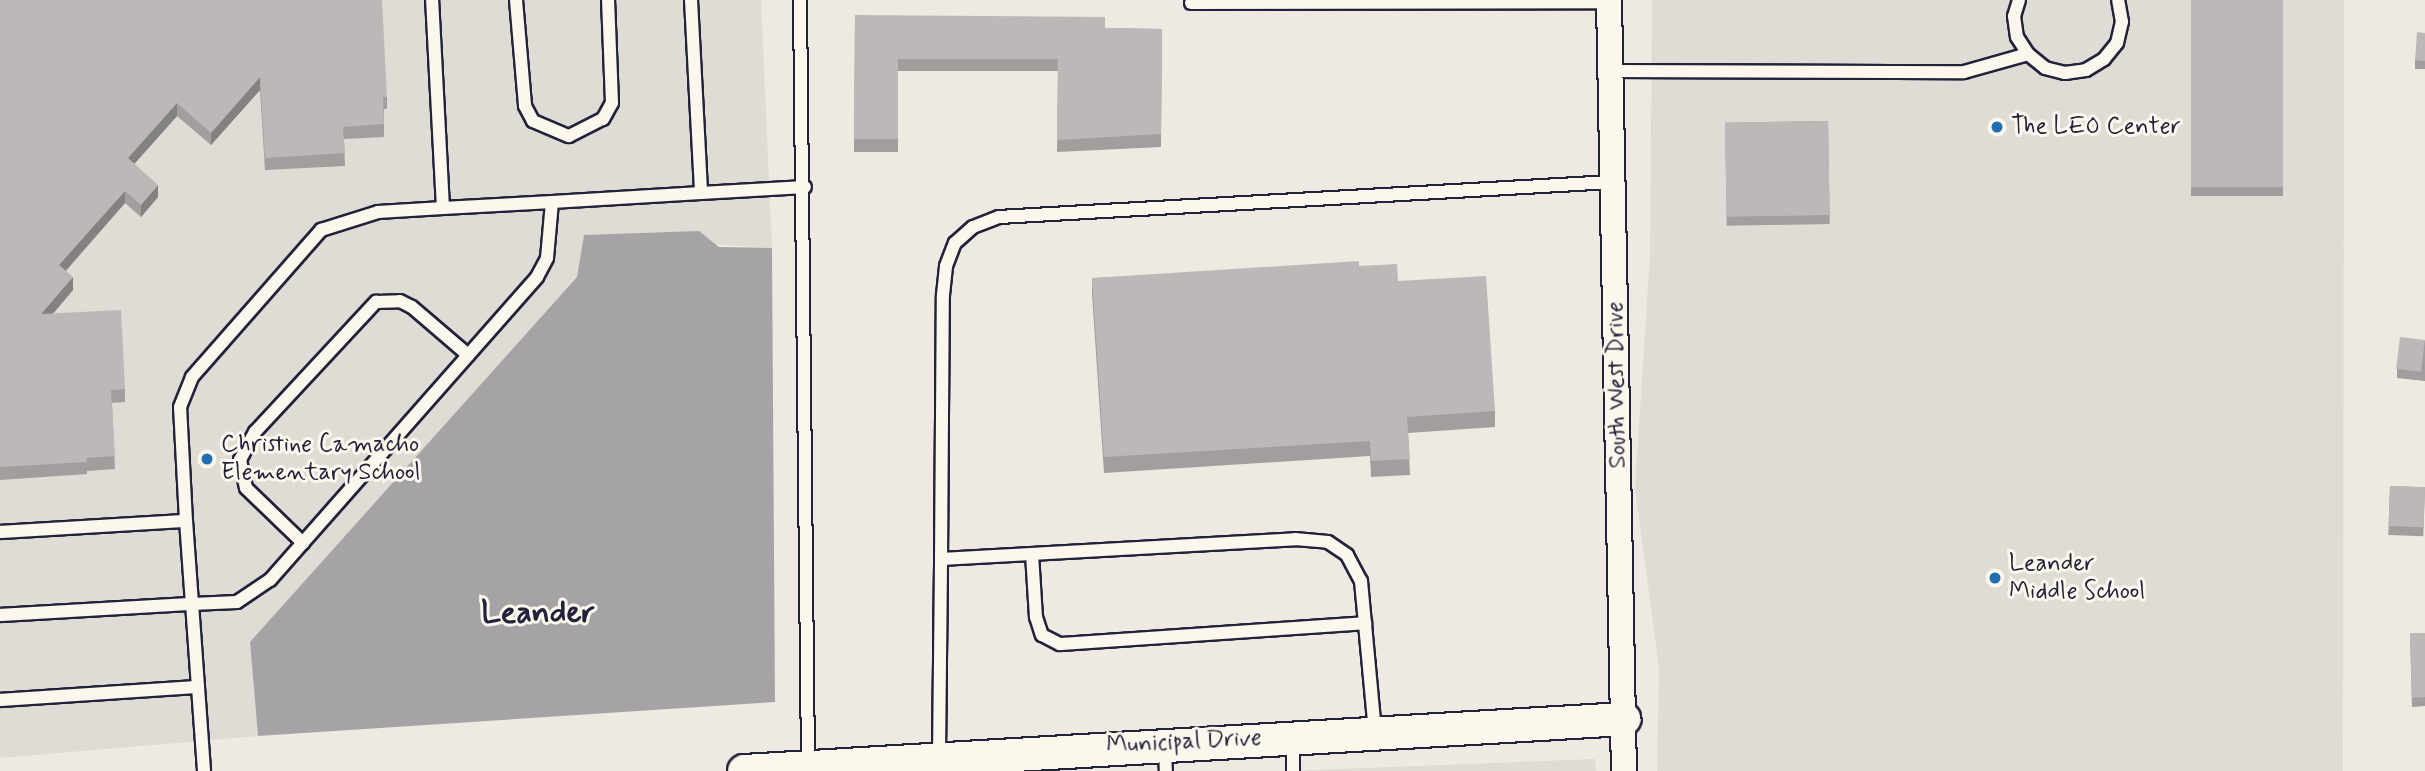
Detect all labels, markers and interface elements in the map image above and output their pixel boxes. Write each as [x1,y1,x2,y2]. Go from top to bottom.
place label: The LEO Center [2011,113,2179,141]
marker: The LEO Center [1989,119,2005,135]
street label: South West Drive [1601,301,1633,469]
place label: Christine Camacho Elementary School [221,431,420,487]
marker: Christine Camacho Elementary School [199,451,215,467]
place label: Leander Middle School [2009,550,2146,606]
marker: Leander Middle School [1987,570,2003,586]
district label: Leander [481,594,595,632]
street label: Municipal Drive [1107,724,1261,760]

